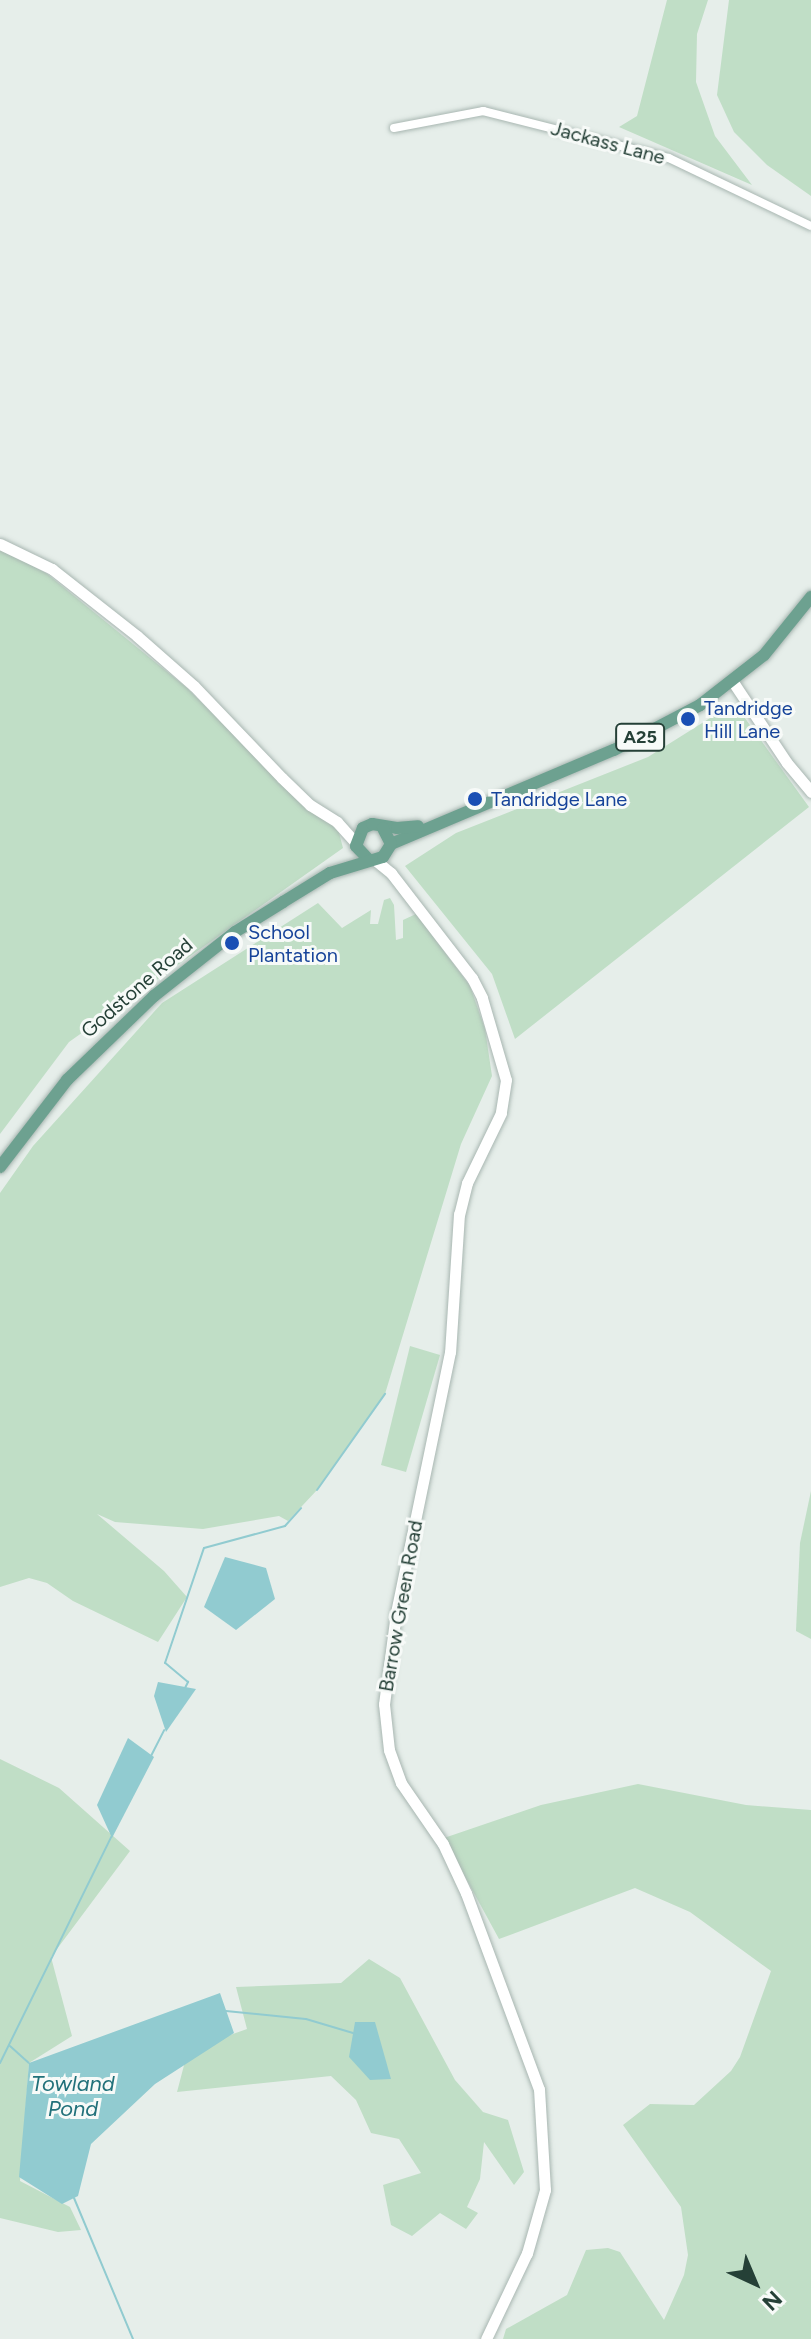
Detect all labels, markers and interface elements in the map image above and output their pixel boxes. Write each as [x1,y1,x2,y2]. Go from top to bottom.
street label: Jackass Lane [548,116,668,170]
place label: Tandridge Hill Lane [704,696,793,743]
marker: Tandridge Hill Lane [679,710,697,728]
road number: A25 [614,723,666,751]
place label: Tandridge Lane [491,787,627,811]
marker: Tandridge Lane [466,790,484,808]
place label: School Plantation [248,920,338,967]
street label: Godstone Road [76,933,198,1043]
marker: School Plantation [223,934,241,952]
street label: Barrow Green Road [374,1518,428,1694]
water label: Towland Pond [31,2070,115,2122]
north arrow [715,2243,795,2323]
text: N [757,2285,788,2316]

